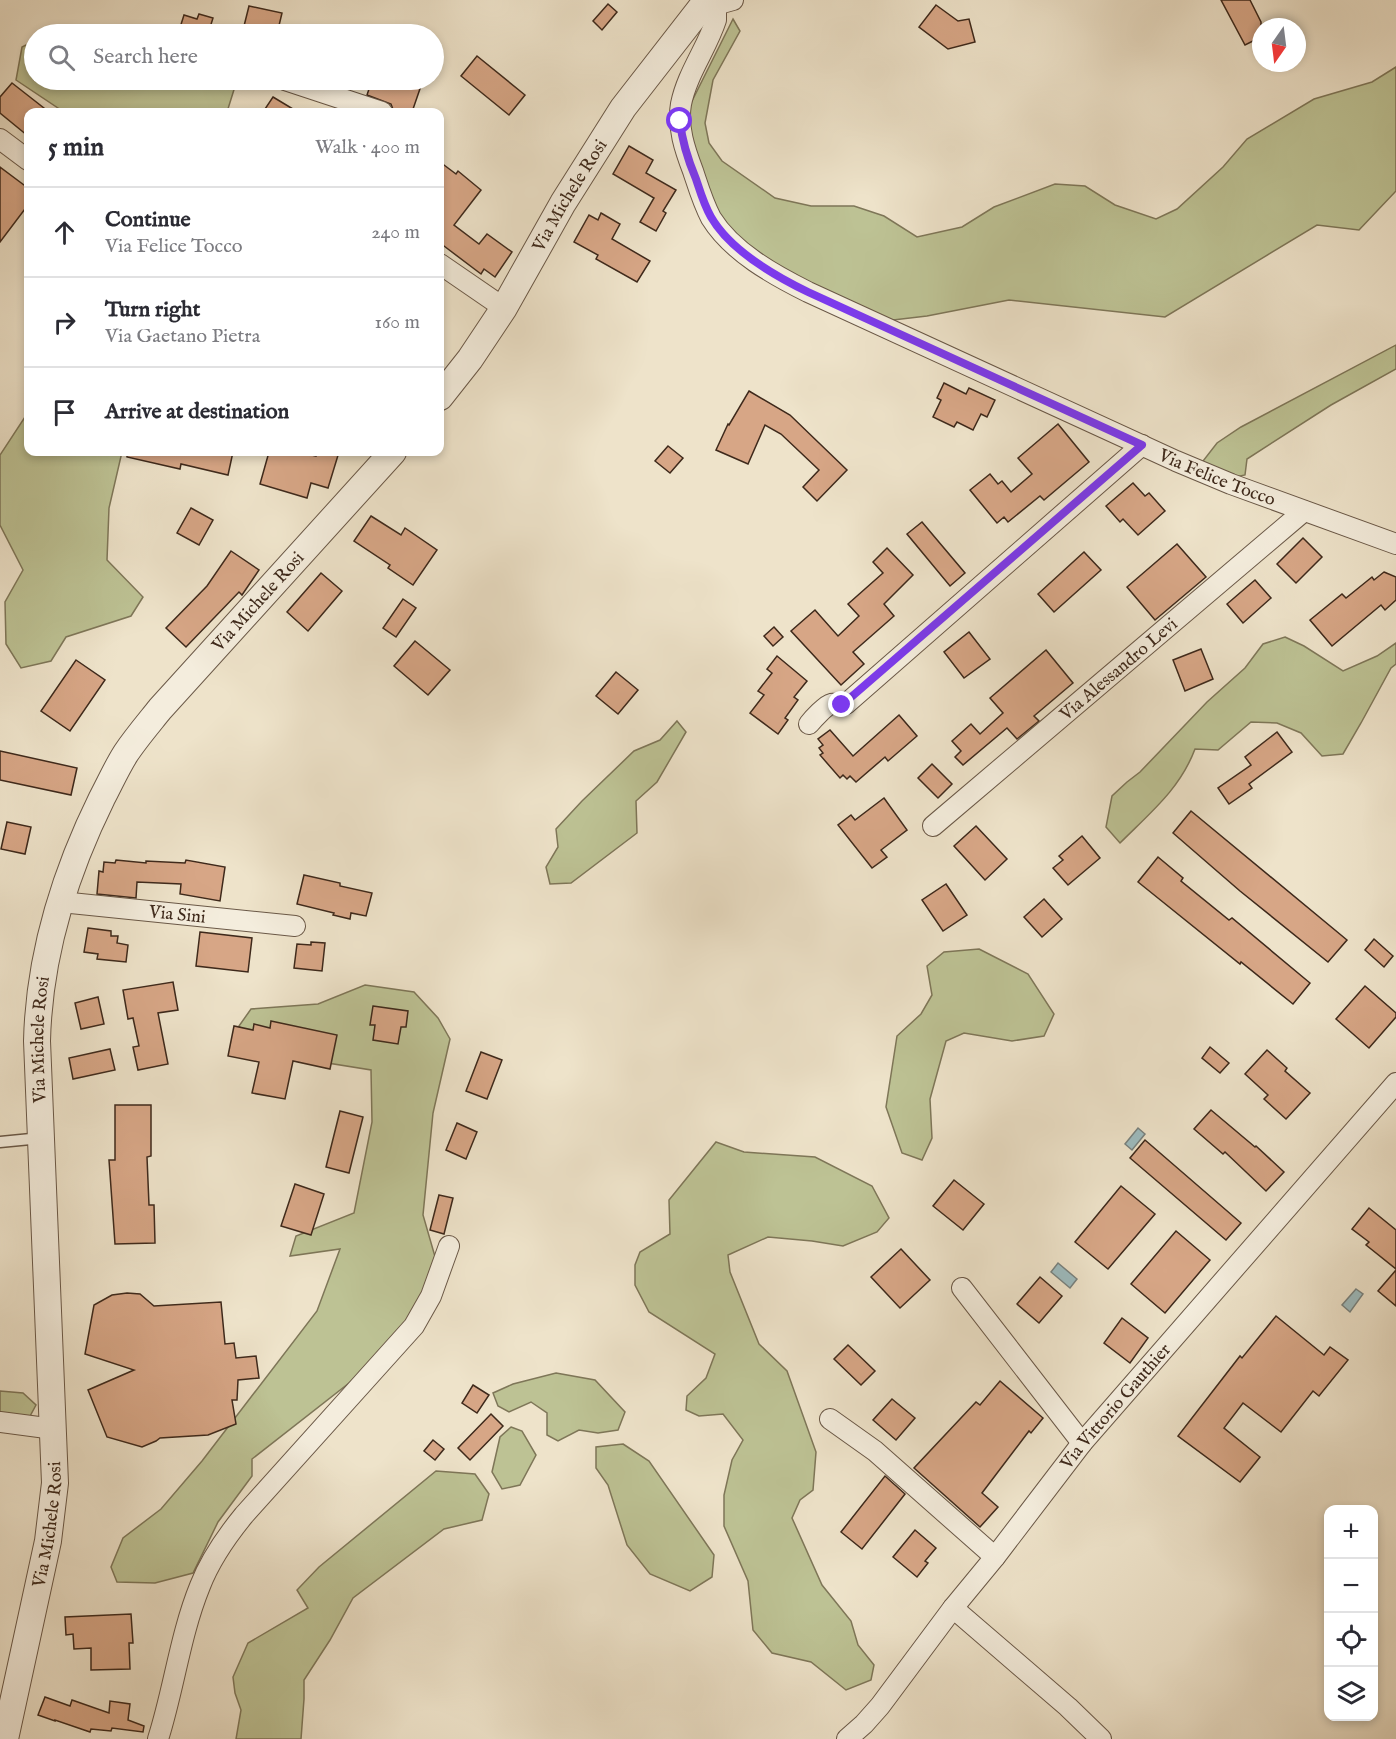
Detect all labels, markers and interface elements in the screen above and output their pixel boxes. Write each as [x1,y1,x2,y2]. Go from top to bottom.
north arrow [1252,18,1306,72]
search box [24,24,444,90]
icon: search [45,41,78,74]
text: Search here [93,43,198,71]
route start [666,107,692,133]
text: 5 min [48,131,104,164]
text: Walk · 400 m [315,135,420,160]
street label: Via Michele Rosi [527,135,613,257]
text: Continue [105,206,191,234]
icon: ahead [48,216,81,249]
text: 240 m [371,220,420,245]
text: Via Felice Tocco [105,234,243,259]
text: Turn right [105,296,200,324]
icon: right [48,306,81,339]
text: 160 m [374,310,420,335]
text: Via Gaetano Pietra [105,324,260,349]
icon: arrive [48,396,81,429]
text: Arrive at destination [105,398,289,426]
street label: Via Felice Tocco [1154,444,1279,512]
street label: Via Michele Rosi [207,547,310,658]
street label: Via Alessandro Levi [1055,613,1183,727]
route end [828,691,854,717]
street label: Via Sini [147,901,207,930]
street label: Via Michele Rosi [27,974,56,1104]
street label: Via Vittorio Gauthier [1055,1339,1177,1475]
street label: Via Michele Rosi [28,1461,68,1591]
map controls [1324,1505,1378,1721]
button: + [1324,1505,1378,1559]
button: − [1324,1559,1378,1613]
button: locate [1324,1613,1378,1667]
button: layers [1324,1667,1378,1721]

